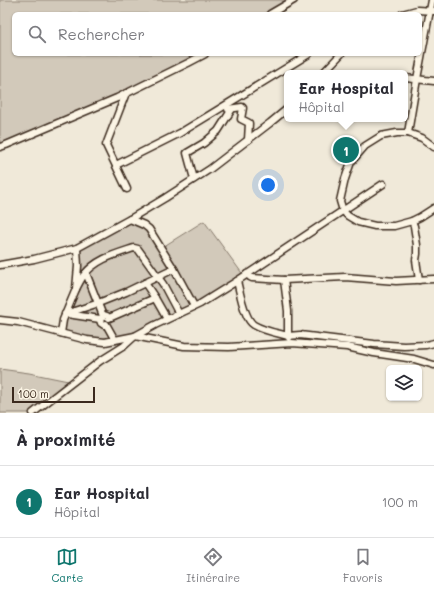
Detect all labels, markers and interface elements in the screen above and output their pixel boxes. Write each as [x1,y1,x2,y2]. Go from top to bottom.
search box [12,12,422,56]
icon: search [26,23,48,45]
text: Rechercher [58,24,145,44]
popup [284,70,408,122]
text: Ear Hospital [298,78,394,98]
text: Hôpital [298,98,344,115]
pin: 1 [333,135,359,165]
your location [258,175,278,195]
map controls [386,365,422,401]
button: layers [386,365,422,401]
scale bar [12,385,95,404]
text: 100 m [18,386,49,401]
text: À proximité [16,428,115,450]
text: Ear Hospital [54,483,149,503]
text: 1 [26,493,32,510]
text: 100 m [382,493,418,510]
text: Hôpital [54,503,100,520]
tab: Carte [51,546,83,585]
tab: Itinéraire [186,546,240,585]
tab: Favoris [343,546,383,585]

